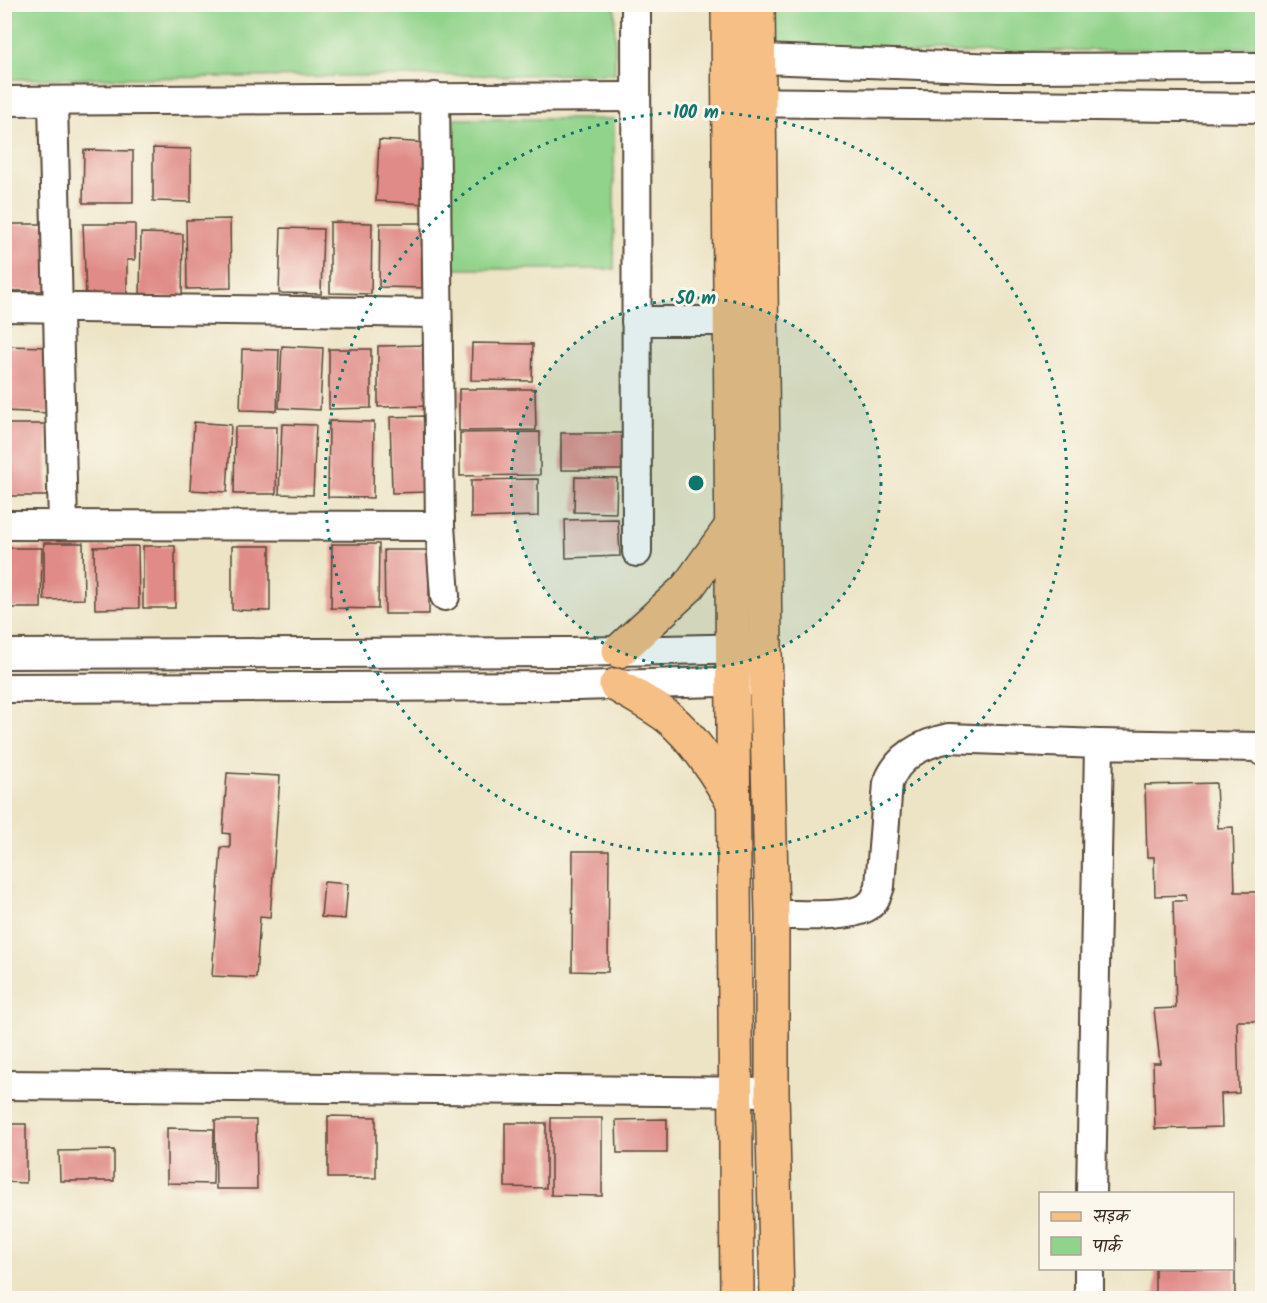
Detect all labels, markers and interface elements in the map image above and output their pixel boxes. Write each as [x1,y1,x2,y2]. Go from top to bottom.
text: 100 m [673,99,719,128]
text: 50 m [675,285,716,314]
centre of rings [686,473,706,493]
legend [1039,1192,1234,1270]
text: सड़क [1093,1203,1131,1232]
text: पार्क [1092,1233,1124,1262]

